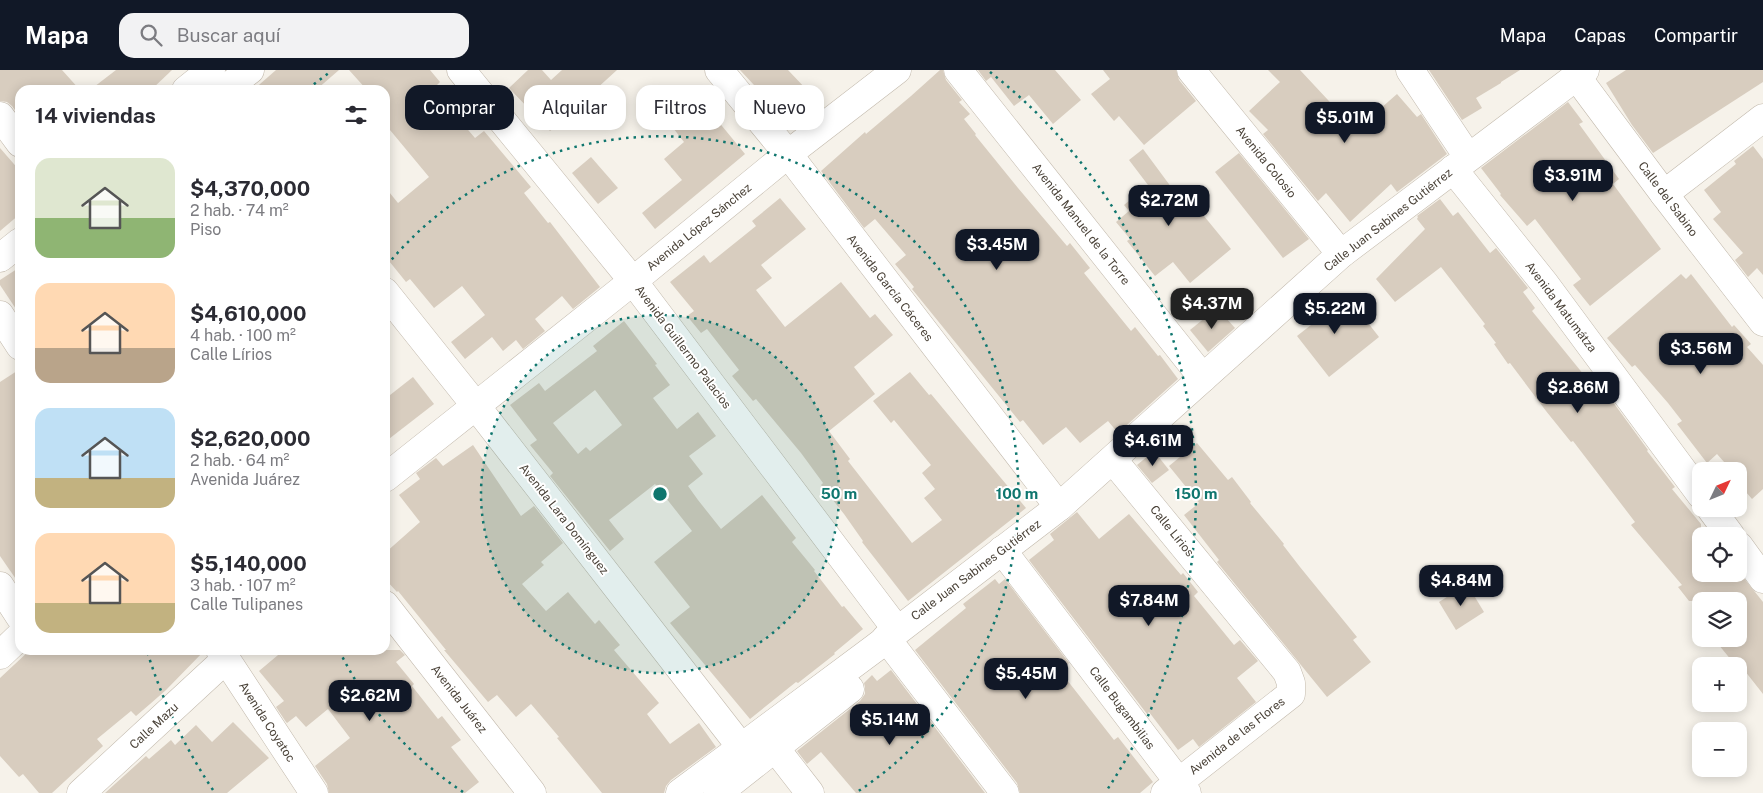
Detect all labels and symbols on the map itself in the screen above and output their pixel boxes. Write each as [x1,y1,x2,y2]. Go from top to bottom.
pin: $5.01M [1304,102,1386,144]
street label: Avenida Colosio [1233,123,1299,201]
street label: Calle del Sabino [1635,159,1701,239]
street label: Avenida Manuel de la Torre [1029,160,1133,288]
pin: $3.91M [1532,160,1614,202]
street label: Calle Juan Sabines Gutiérrez [1321,165,1455,274]
street label: Avenida López Sánchez [644,180,754,273]
pin: $2.72M [1128,184,1210,227]
pin: $3.45M [956,228,1038,271]
street label: Avenida García Cáceres [844,232,936,344]
street label: Avenida Matumátza [1522,259,1600,355]
street label: Avenida Guillermo Palacios [632,283,734,411]
pin: $4.37M [1171,288,1253,330]
pin: $5.22M [1294,292,1376,335]
pin: $3.56M [1660,332,1742,375]
pin: $2.86M [1537,372,1619,414]
pin: $4.61M [1112,424,1194,467]
street label: Avenida Lara Domínguez [516,461,612,577]
north arrow [1692,462,1748,518]
centre of rings [651,485,669,503]
text: 50 m [821,485,857,502]
text: 100 m [996,485,1038,502]
text: 150 m [1174,485,1218,502]
street label: Calle Lírios [1147,503,1197,559]
street label: Calle Juan Sabines Gutiérrez [908,517,1044,623]
pin: $4.84M [1420,564,1502,607]
pin: $7.84M [1108,584,1190,627]
pin: $5.45M [985,658,1067,700]
street label: Avenida Juárez [428,662,490,736]
street label: Calle Bugambilias [1086,664,1158,752]
street label: Avenida Coyatoc [236,679,298,765]
pin: $2.62M [329,680,411,722]
street label: Avenida de las Flores [1186,694,1288,778]
street label: Calle Mazu [127,700,181,752]
pin: $5.14M [849,704,931,746]

